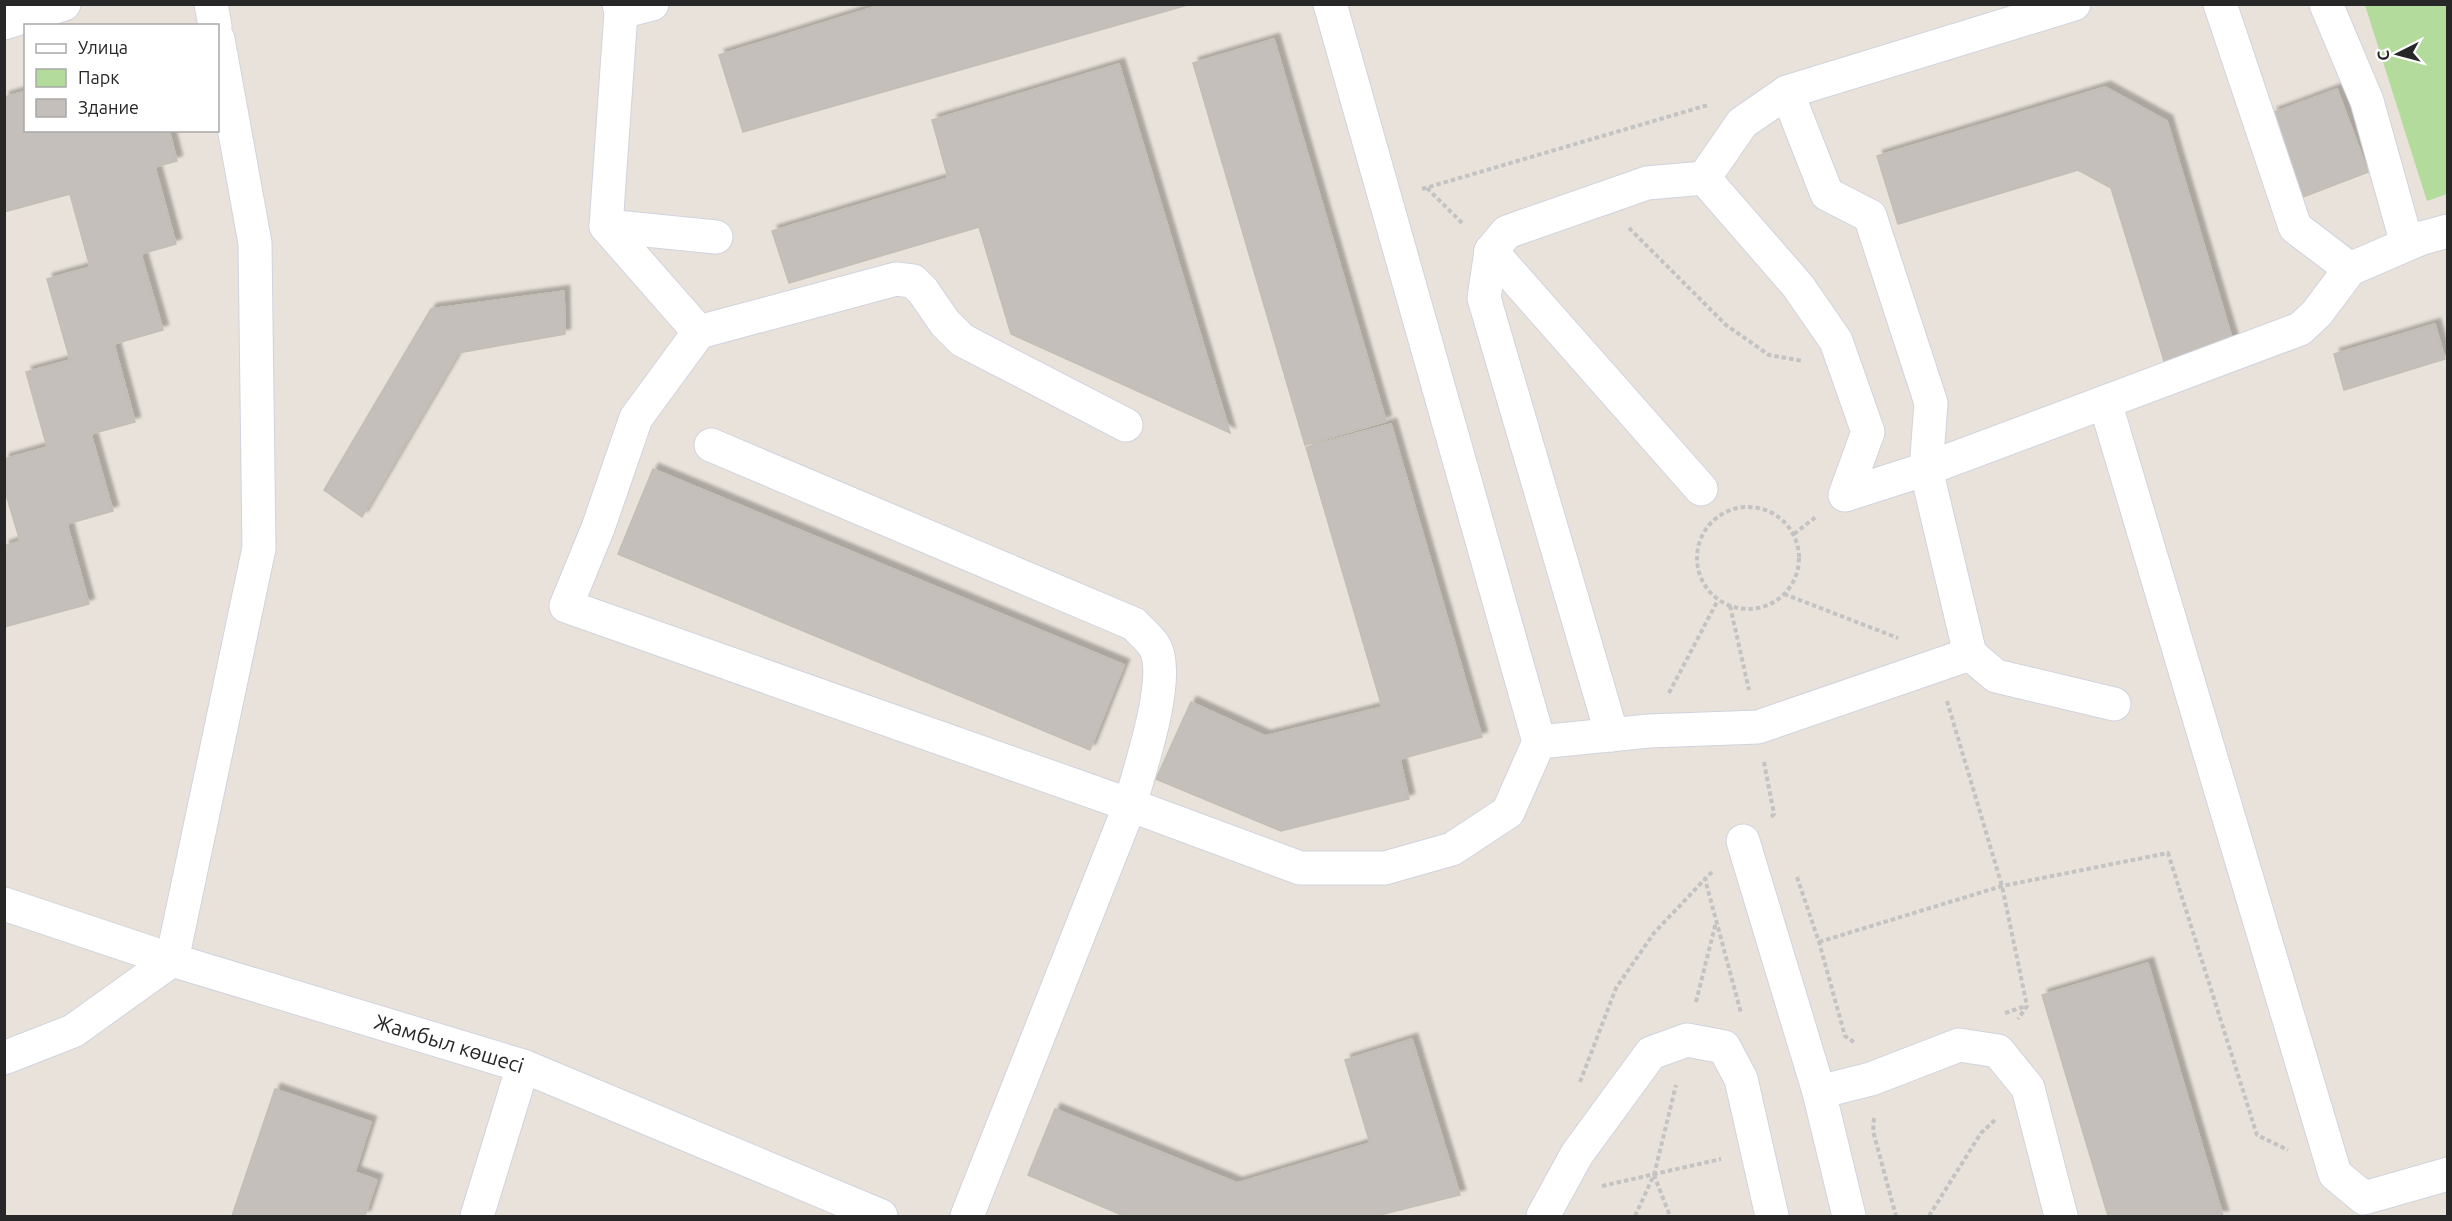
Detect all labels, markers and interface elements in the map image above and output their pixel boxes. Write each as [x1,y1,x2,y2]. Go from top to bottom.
legend [24,24,219,132]
north arrow [2368,24,2428,84]
text: Улица [78,37,128,57]
text: С [2374,50,2393,62]
text: Парк [78,67,119,87]
text: Здание [78,97,139,117]
street label: Жамбыл көшесі [372,1009,527,1077]

